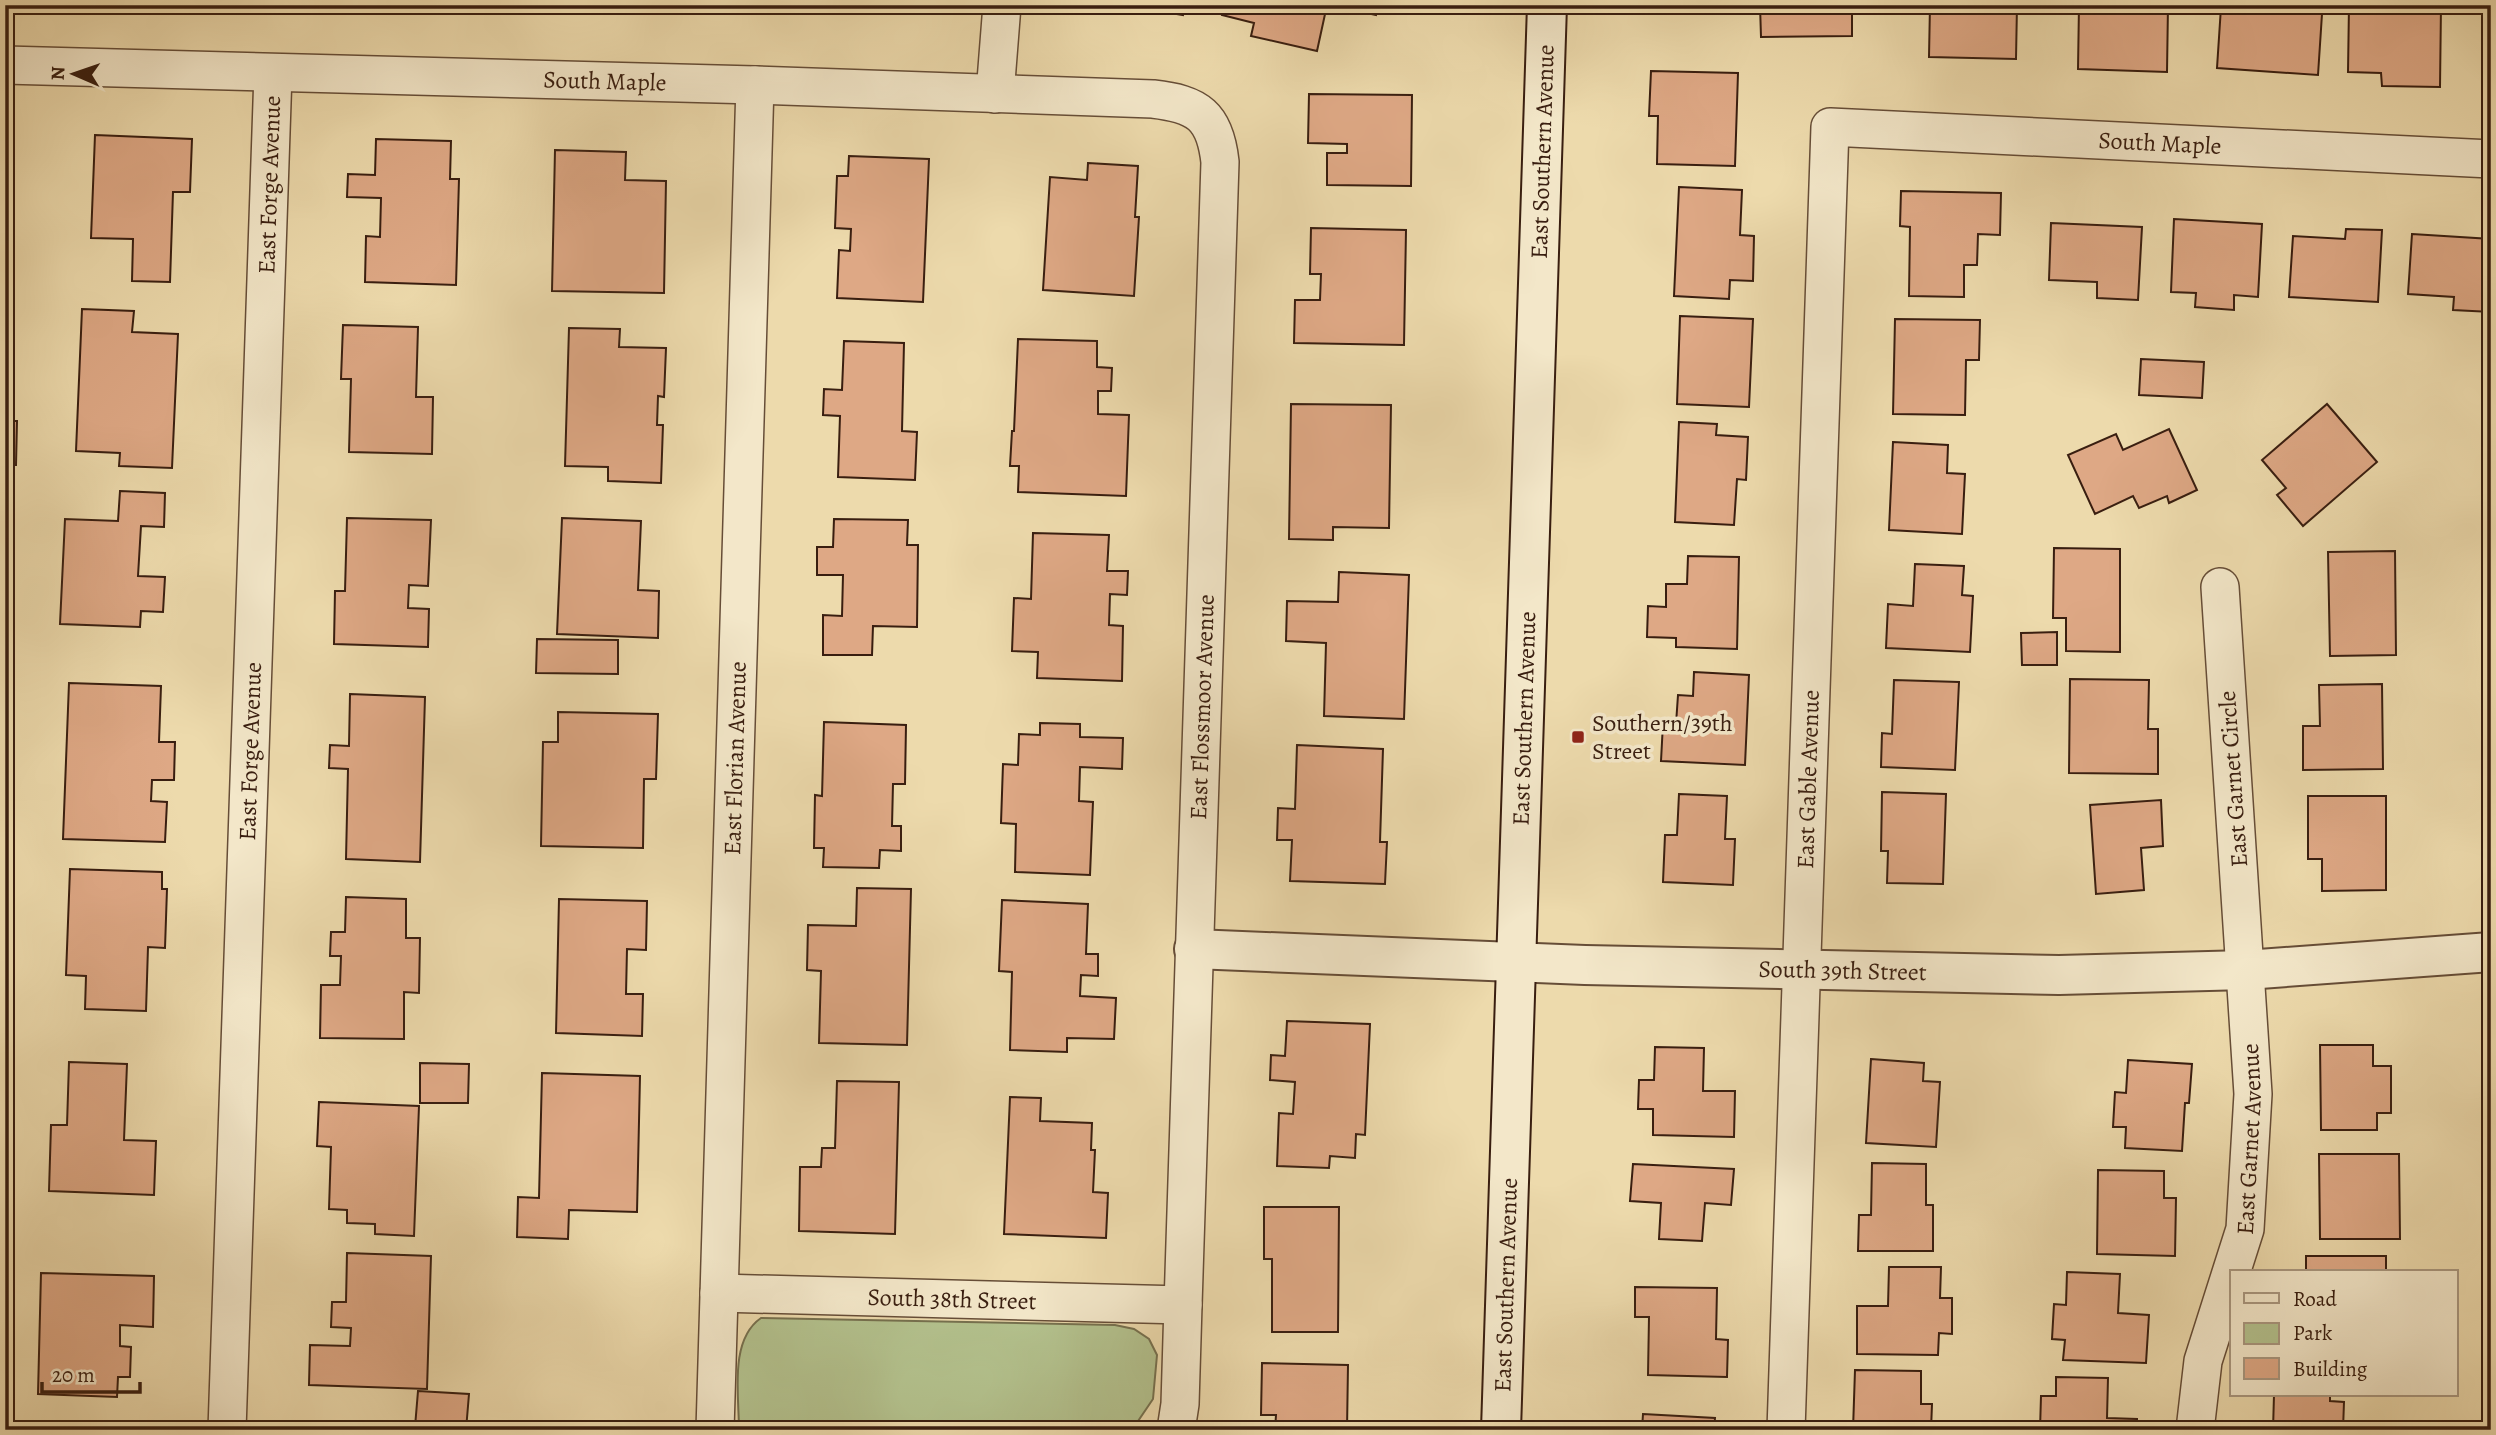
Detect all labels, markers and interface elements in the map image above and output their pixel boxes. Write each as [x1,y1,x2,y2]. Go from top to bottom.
north arrow [38,38,108,108]
street label: East Southern Avenue [1523,44,1562,259]
street label: South Maple [543,63,667,99]
text: N [45,66,71,81]
street label: East Forge Avenue [250,95,288,275]
street label: South Maple [2098,124,2222,162]
street label: East Flossmoor Avenue [1182,594,1222,820]
street label: East Southern Avenue [1505,611,1543,826]
street label: East Florian Avenue [716,661,754,856]
street label: East Forge Avenue [231,662,269,841]
street label: East Gable Avenue [1789,689,1827,870]
street label: East Garnet Circle [2211,690,2255,868]
place label: Southern/39th Street [1592,707,1733,767]
marker: Southern/39th Street [1570,729,1586,745]
street label: South 39th Street [1758,953,1927,988]
street label: East Garnet Avenue [2229,1043,2269,1236]
street label: East Southern Avenue [1486,1177,1525,1393]
legend [2230,1270,2458,1396]
street label: South 38th Street [867,1281,1037,1317]
text: Road [2293,1285,2337,1313]
text: Park [2293,1319,2333,1347]
scale bar [42,1351,140,1395]
text: Building [2293,1355,2368,1383]
text: 20 m [52,1361,95,1389]

